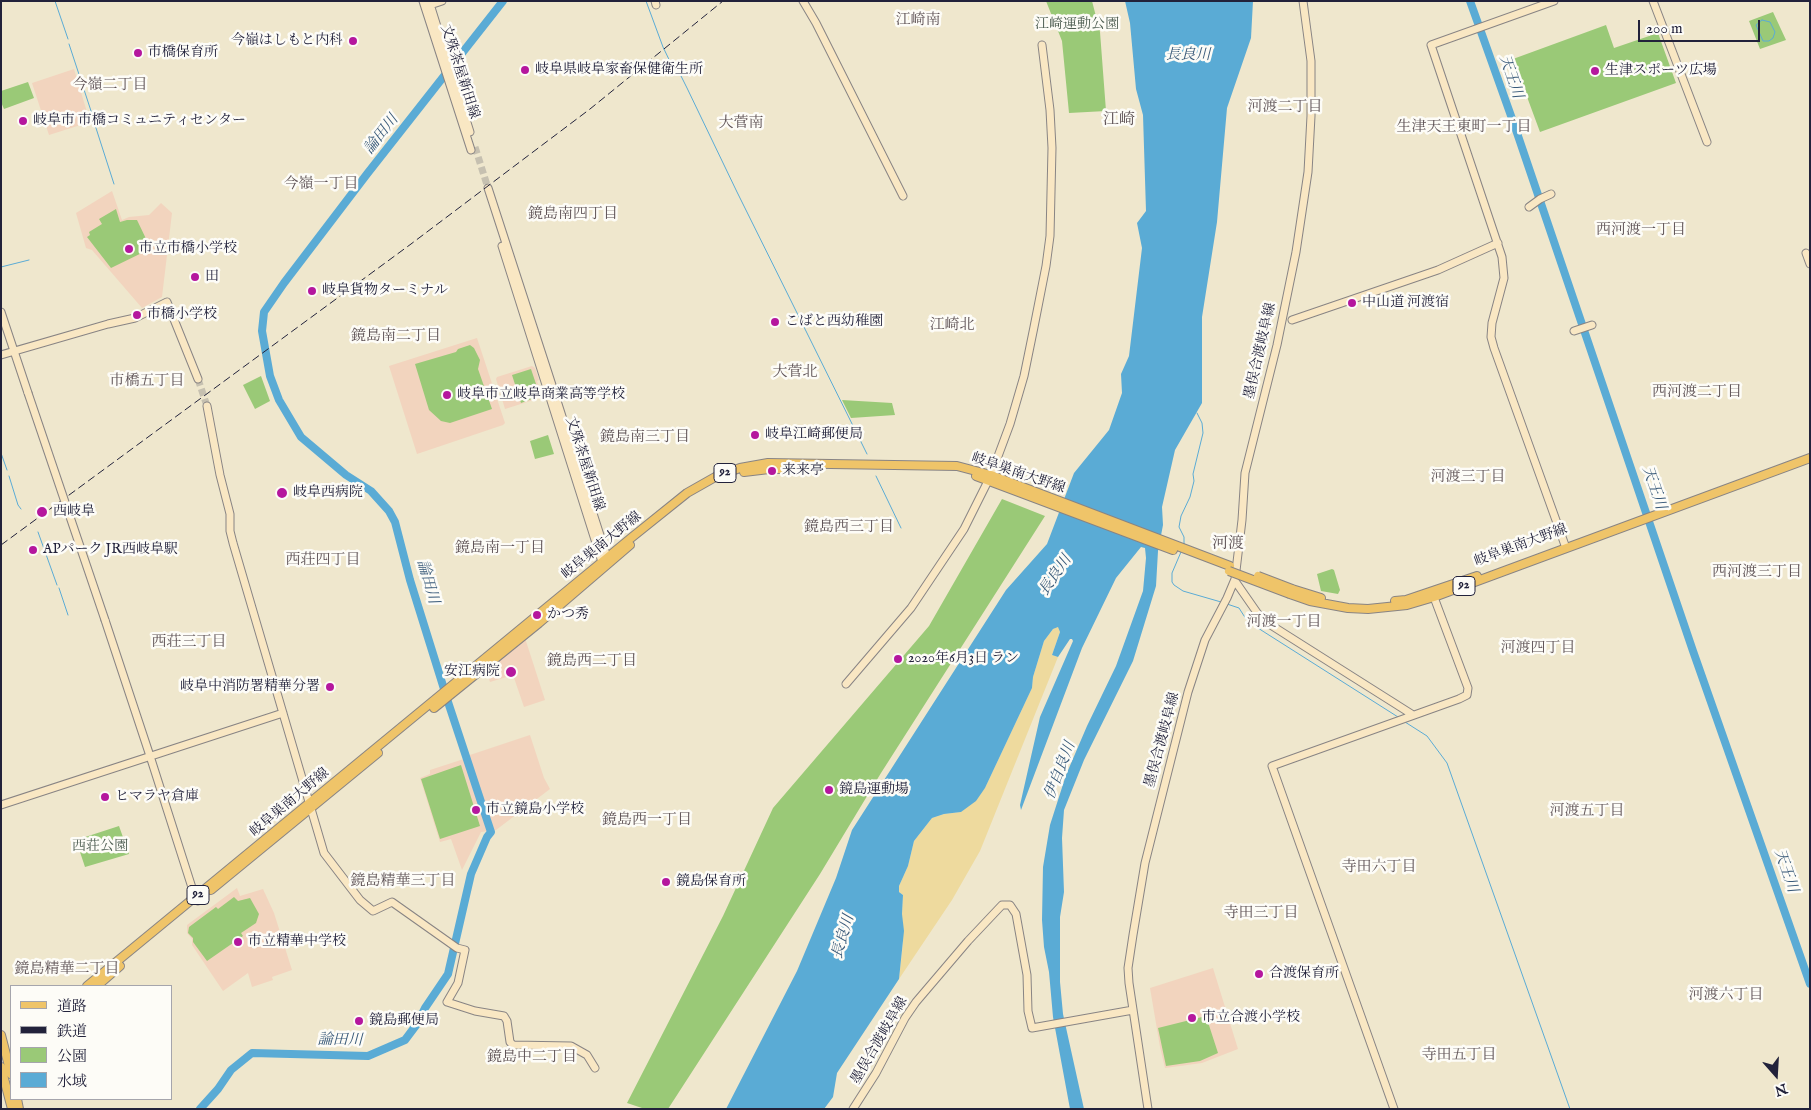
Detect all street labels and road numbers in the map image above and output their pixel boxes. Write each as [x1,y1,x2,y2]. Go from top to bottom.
street label: 文殊茶屋新田線 [436,23,482,121]
street label: 墨俣合渡岐阜線 [1242,301,1280,401]
street label: 文殊茶屋新田線 [561,415,607,513]
street label: 岐阜巣南大野線 [969,450,1067,498]
road number: 92 [714,463,736,482]
street label: 岐阜巣南大野線 [559,509,645,583]
street label: 岐阜巣南大野線 [1472,521,1570,571]
road number: 92 [1453,576,1475,596]
street label: 墨俣合渡岐阜線 [1142,690,1184,790]
street label: 岐阜巣南大野線 [247,765,333,841]
road number: 92 [187,886,209,904]
street label: 墨俣合渡岐阜線 [848,994,912,1088]

